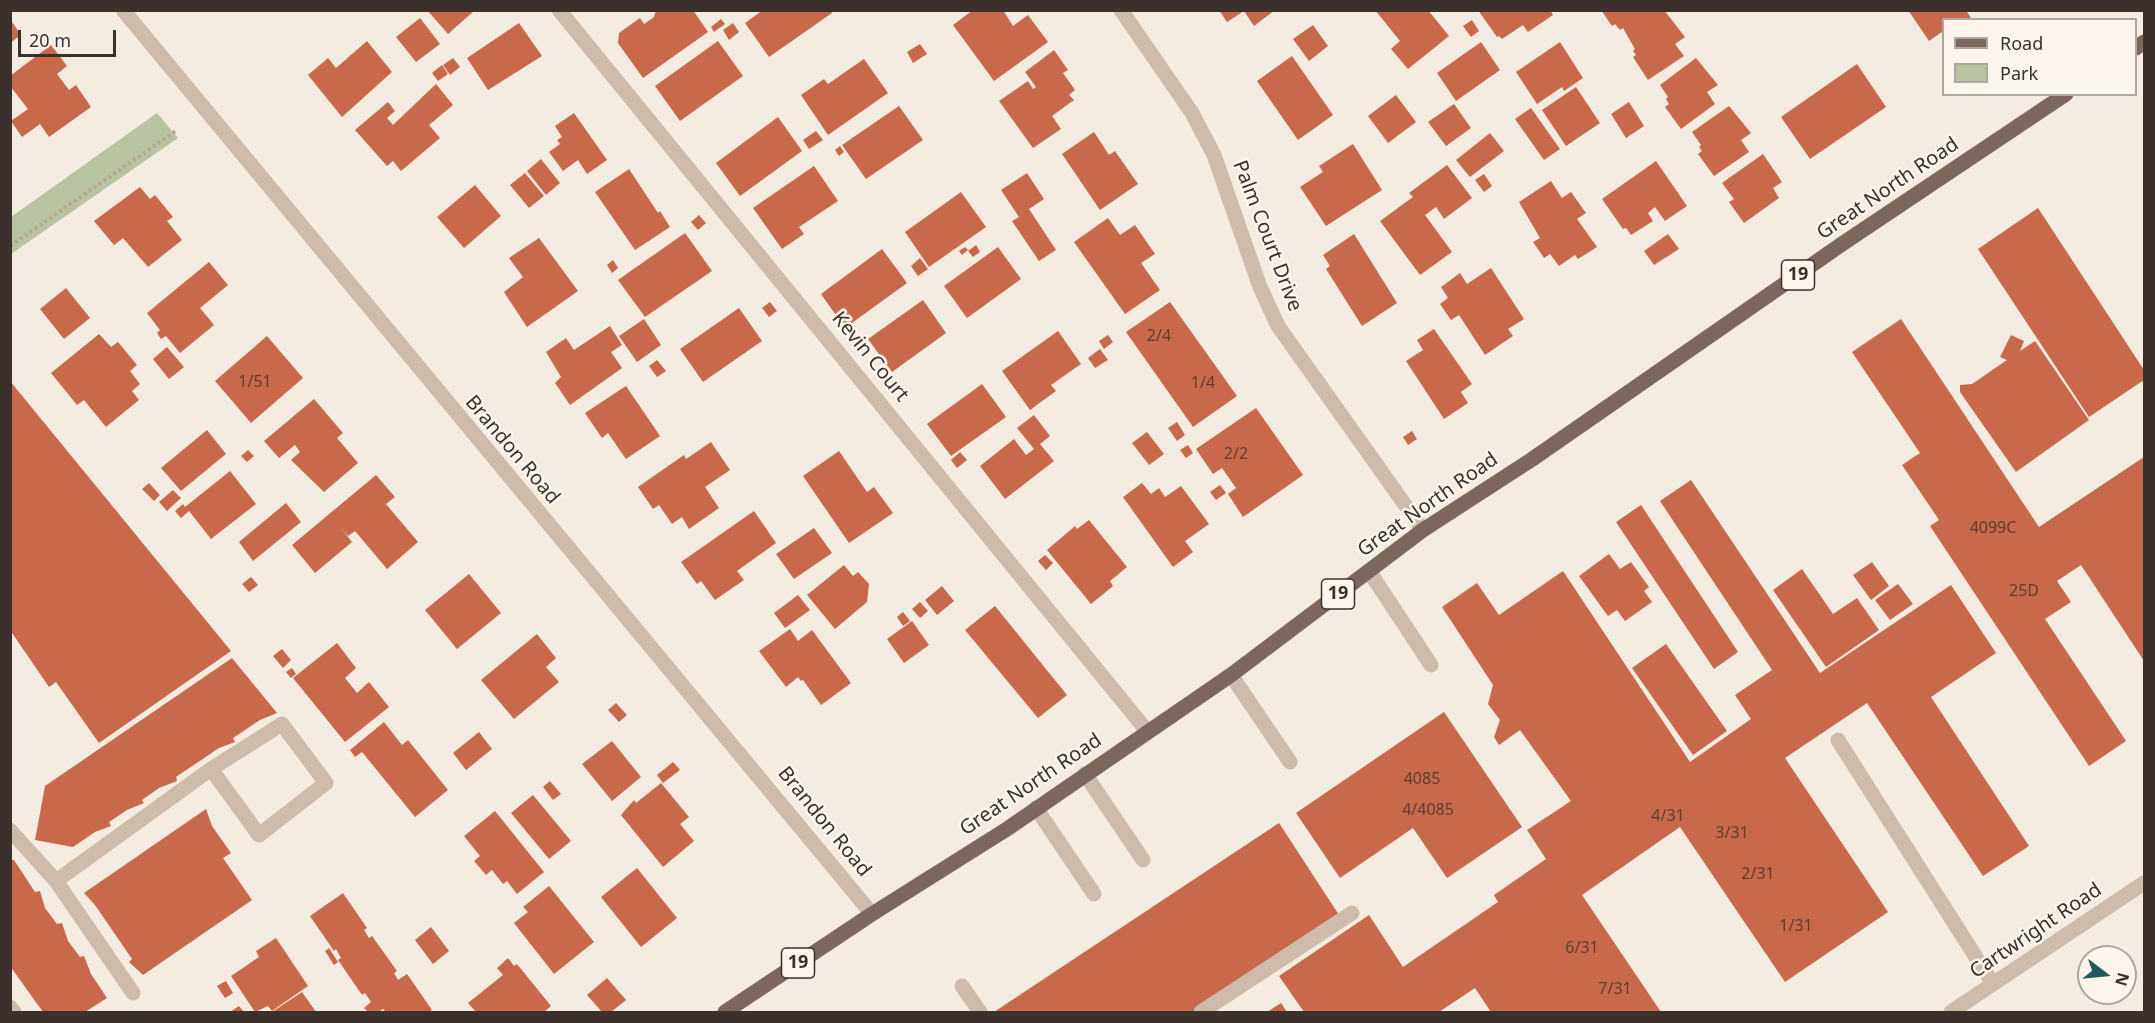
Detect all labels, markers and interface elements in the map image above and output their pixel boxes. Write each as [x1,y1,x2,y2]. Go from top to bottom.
scale bar [21,18,118,56]
legend [1942,18,2137,96]
text: 20 m [29,28,71,52]
text: Road [2000,31,2043,55]
text: Park [2000,61,2038,85]
street label: Great North Road [1813,133,1963,245]
street label: Palm Court Drive [1227,157,1307,315]
road number: 19 [1782,260,1814,290]
street label: Kevin Court [826,307,914,407]
house number: 2/4 [1147,326,1171,346]
house number: 1/51 [238,372,272,392]
house number: 1/4 [1191,373,1215,393]
street label: Brandon Road [460,391,564,509]
house number: 2/2 [1224,444,1248,464]
street label: Great North Road [1353,448,1503,562]
house number: 4099C [1970,518,2016,538]
road number: 19 [1322,579,1354,609]
house number: 25D [2009,581,2039,601]
street label: Great North Road [956,729,1106,841]
street label: Brandon Road [772,762,876,882]
house number: 4085 [1404,769,1440,789]
house number: 4/4085 [1402,800,1454,820]
house number: 4/31 [1651,806,1685,826]
house number: 3/31 [1715,823,1749,843]
house number: 2/31 [1741,864,1775,884]
street label: Cartwright Road [1966,878,2106,984]
house number: 1/31 [1779,916,1813,936]
house number: 6/31 [1565,938,1599,958]
north arrow [2077,945,2137,1005]
road number: 19 [782,948,814,978]
text: N [2110,970,2135,989]
house number: 7/31 [1598,979,1632,999]

